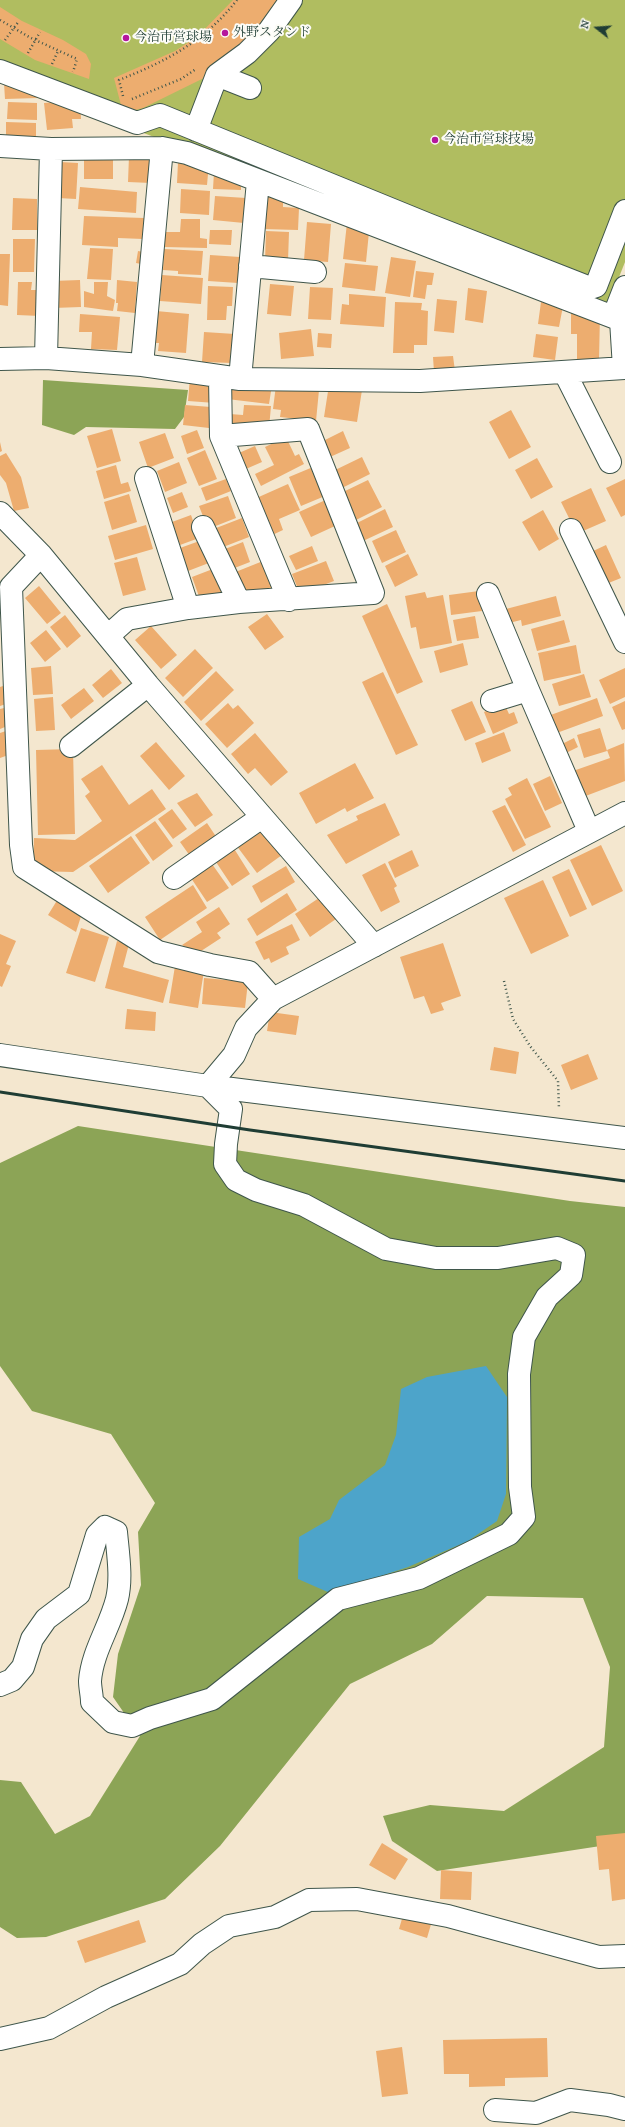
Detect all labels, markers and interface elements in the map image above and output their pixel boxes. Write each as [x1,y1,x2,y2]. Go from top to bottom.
north arrow [577,8,617,48]
text: N [578,18,592,30]
place label: 外野スタンド [233,25,311,41]
marker: 外野スタンド [220,28,230,38]
place label: 今治市営球場 [134,30,212,46]
marker: 今治市営球場 [121,33,131,43]
place label: 今治市営球技場 [443,132,534,148]
marker: 今治市営球技場 [430,135,440,145]

